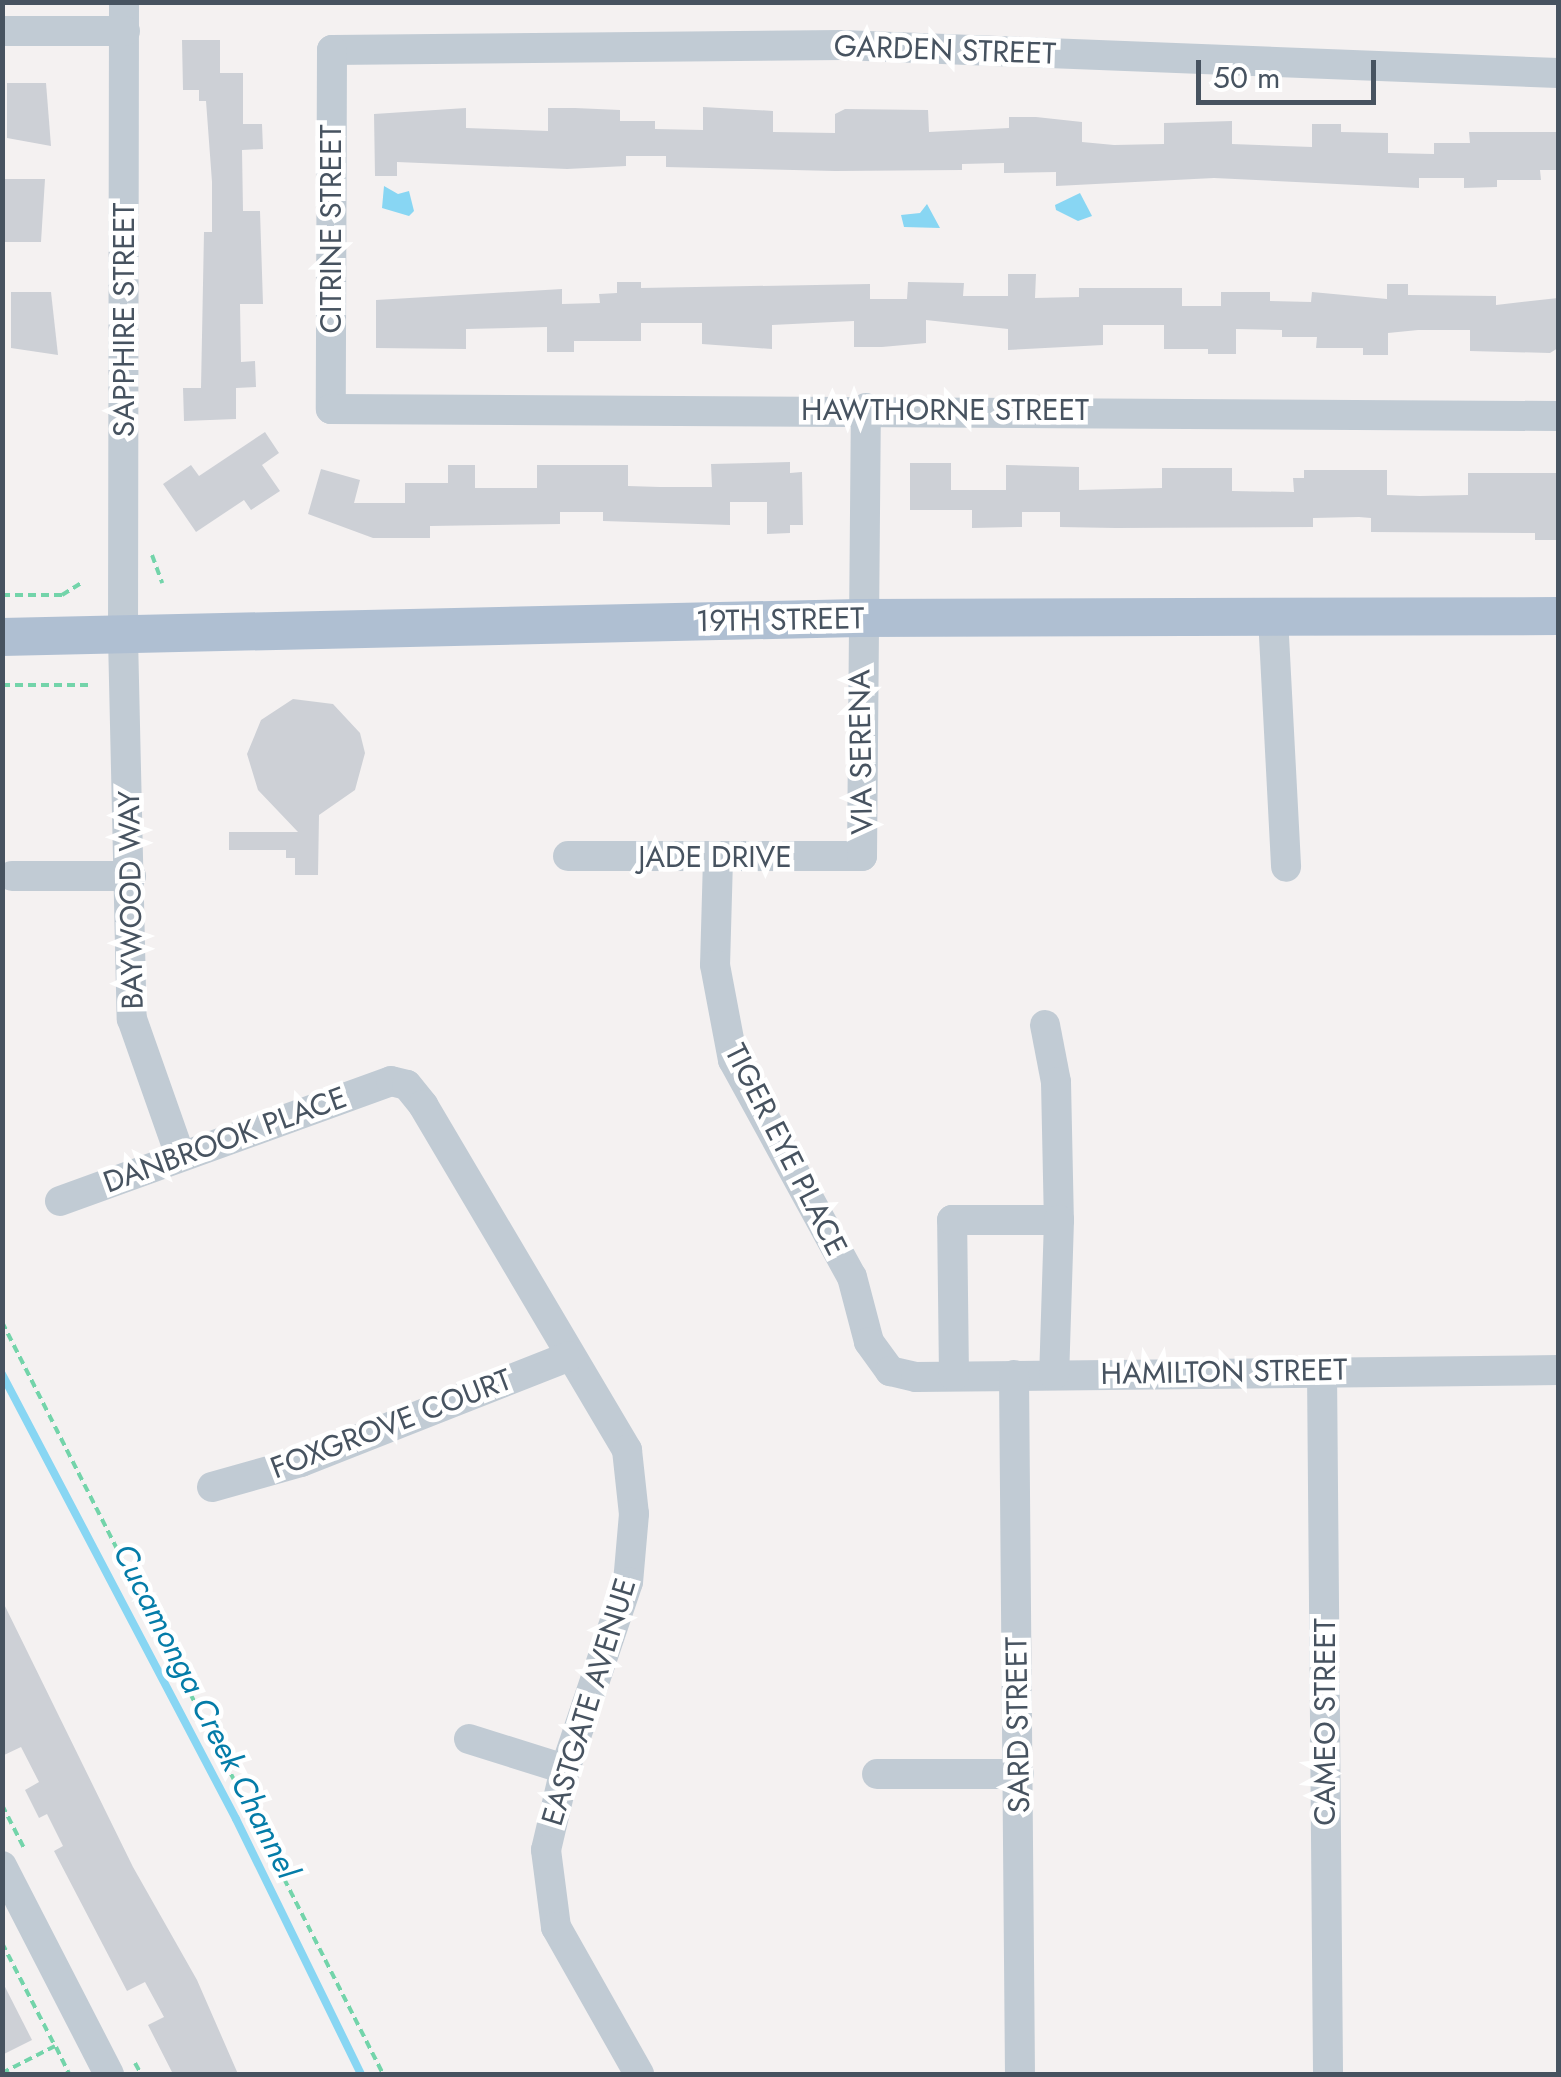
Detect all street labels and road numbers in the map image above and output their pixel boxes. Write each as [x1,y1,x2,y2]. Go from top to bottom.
street label: GARDEN STREET [833,28,1057,72]
street label: CITRINE STREET [313,125,349,333]
street label: SAPPHIRE STREET [106,203,142,437]
street label: HAWTHORNE STREET [801,392,1089,428]
street label: 19TH STREET [695,601,865,639]
street label: VIA SERENA [842,669,880,835]
street label: BAYWOOD WAY [111,790,151,1010]
street label: JADE DRIVE [638,839,792,875]
street label: TIGER EYE PLACE [717,1038,855,1262]
street label: DANBROOK PLACE [98,1079,352,1201]
street label: HAMILTON STREET [1100,1352,1348,1392]
street label: FOXGROVE COURT [266,1362,516,1486]
street label: EASTGATE AVENUE [534,1574,644,1830]
street label: CAMEO STREET [1307,1618,1343,1826]
street label: SARD STREET [998,1636,1038,1814]

